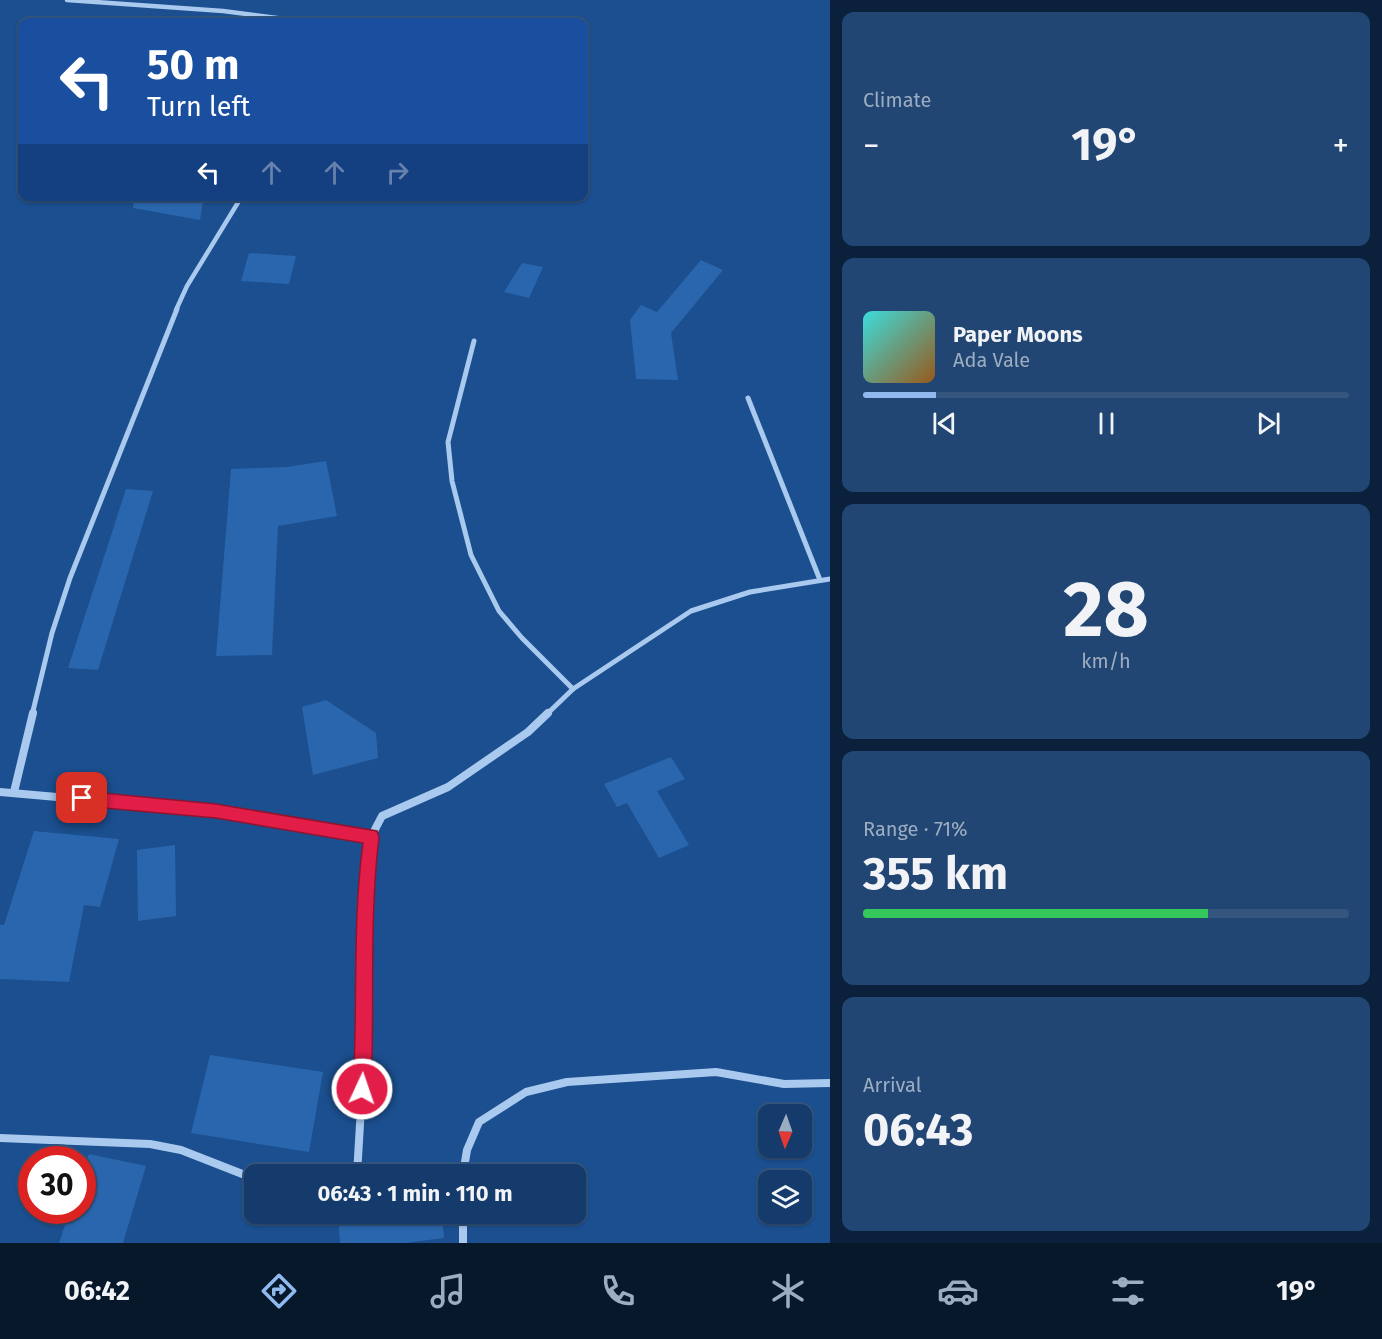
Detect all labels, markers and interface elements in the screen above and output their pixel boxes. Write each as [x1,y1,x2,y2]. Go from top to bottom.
text: 50 m [147,40,240,90]
icon: left [48,42,126,120]
text: Climate [863,88,931,112]
text: Turn left [147,91,250,123]
text: 19° [1071,118,1141,172]
text: − [863,126,880,166]
text: + [1333,126,1349,166]
icon: left [192,156,225,189]
icon: ahead [255,156,288,189]
icon: ahead [318,156,351,189]
icon: right [381,156,414,189]
text: Paper Moons [953,321,1083,348]
text: Ada Vale [953,348,1030,372]
icon: previous [928,407,961,440]
icon: pause [1090,407,1123,440]
icon: next [1252,407,1285,440]
text: 28 [1063,563,1149,657]
text: km/h [1081,649,1131,673]
pin [56,772,107,823]
icon: arrive [65,781,98,814]
text: Range · 71% [863,817,968,841]
text: 355 km [863,847,1008,901]
position arrow [330,1057,394,1121]
text: Arrival [863,1073,922,1097]
text: 06:43 [863,1103,973,1157]
north arrow [758,1104,812,1158]
map controls [758,1104,812,1224]
speed limit sign: 30 [18,1146,96,1224]
button: layers [758,1170,812,1224]
text: 06:43 · 1 min · 110 m [318,1180,513,1207]
icon: directions [258,1270,300,1312]
icon: music [427,1270,469,1312]
icon: phone [597,1270,639,1312]
icon: climate [767,1270,809,1312]
icon: car [937,1270,979,1312]
icon: filters [1107,1270,1149,1312]
text: 06:42 [64,1275,130,1307]
text: 19° [1276,1275,1318,1307]

